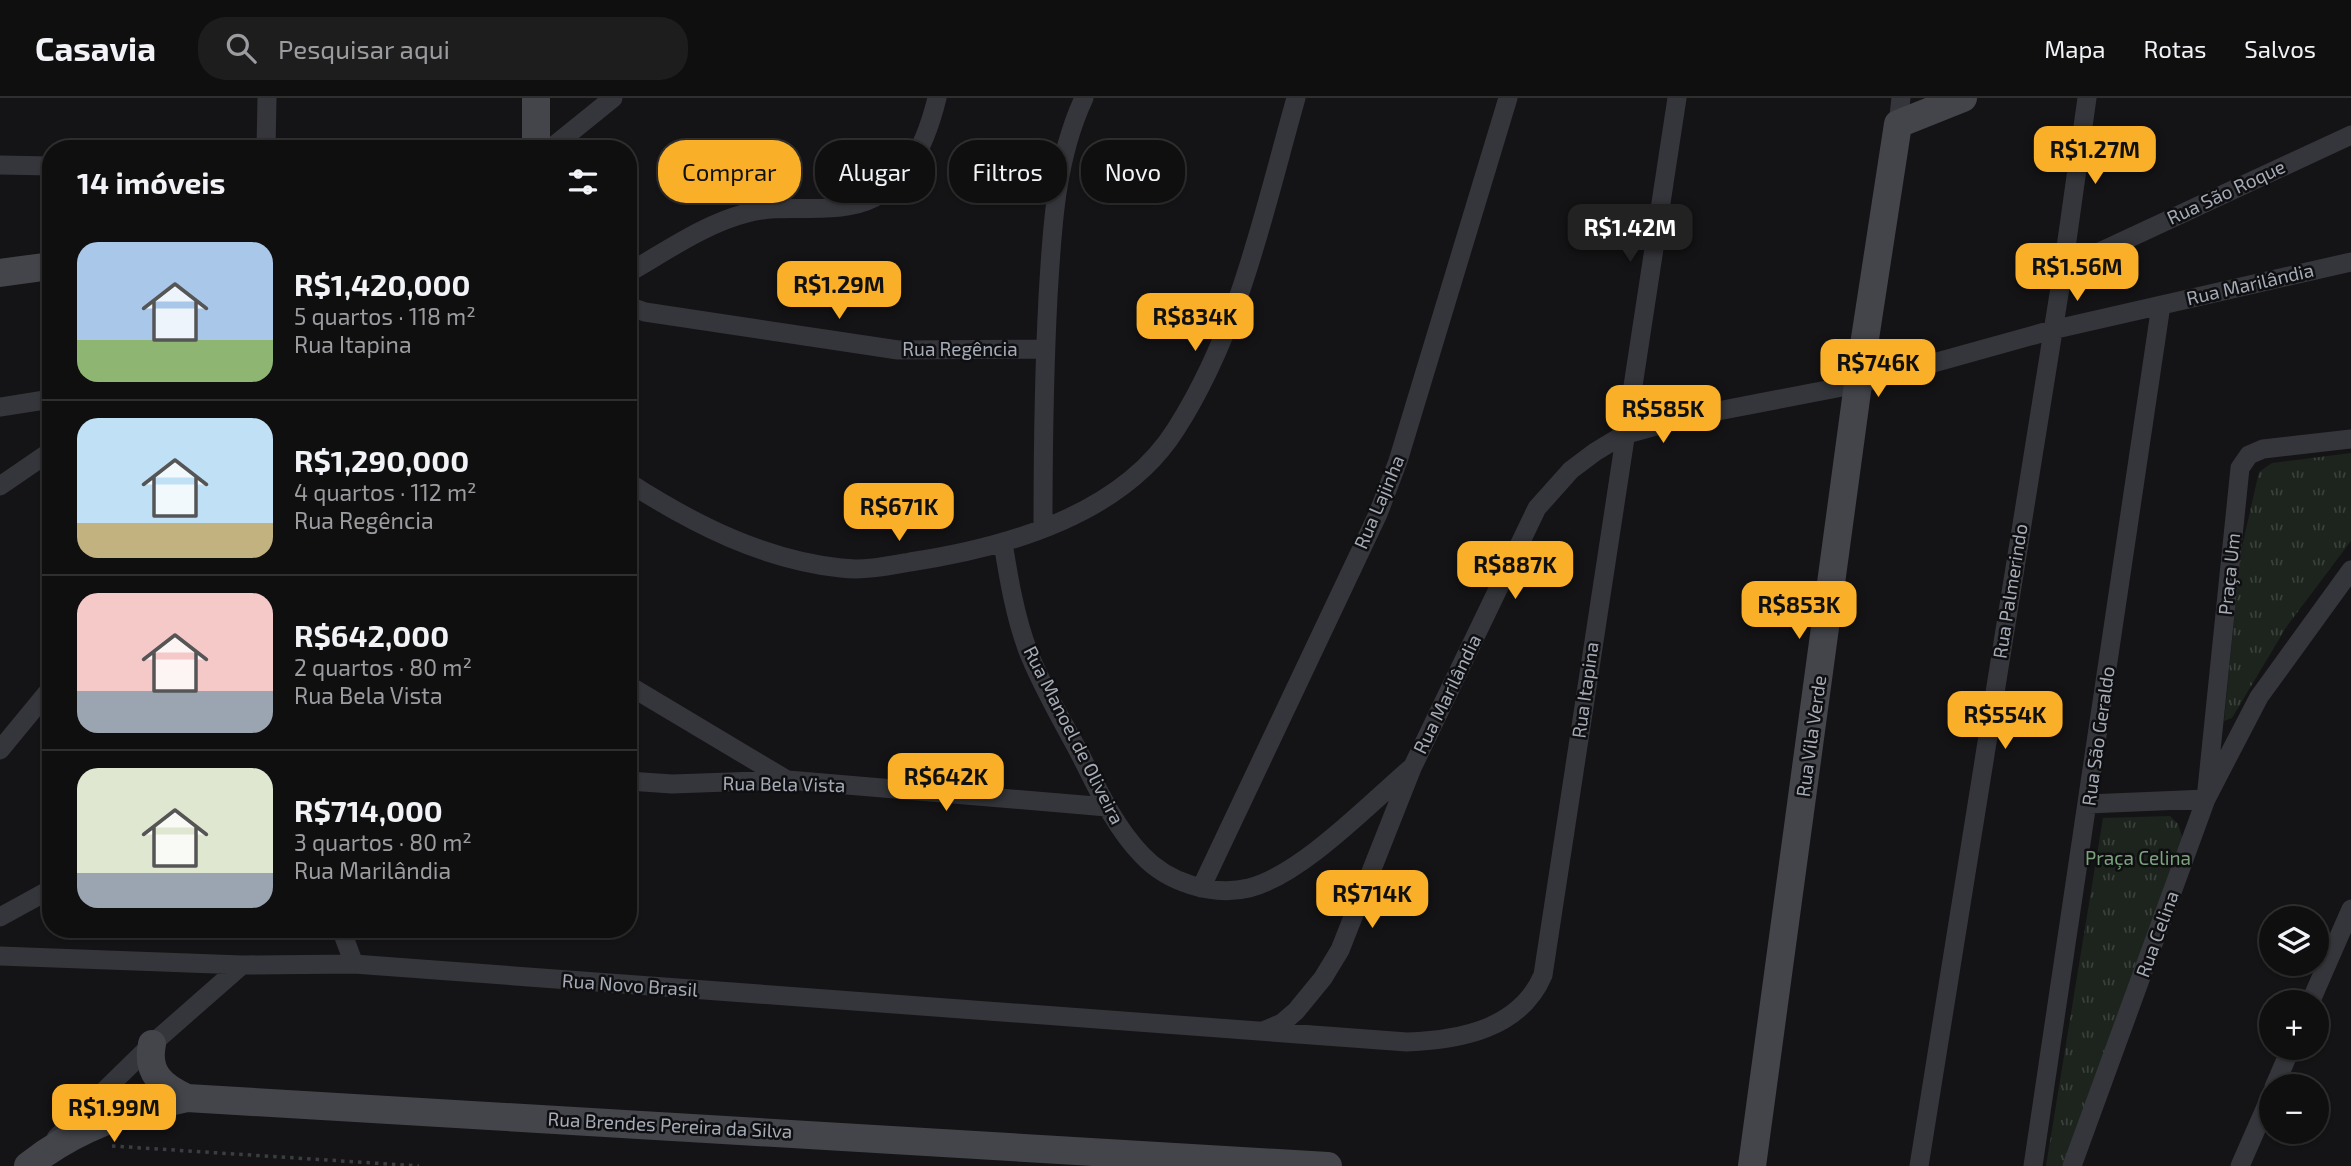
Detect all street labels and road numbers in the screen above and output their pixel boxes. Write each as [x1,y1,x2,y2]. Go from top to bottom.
street label: Rua São Roque [2163,154,2289,229]
street label: Rua Marilândia [2184,258,2316,309]
street label: Rua Regência [902,337,1018,360]
street label: Rua Lajinha [1349,452,1409,552]
street label: Rua Palmerindo [1987,522,2032,660]
street label: Praça Um [2213,532,2245,616]
street label: Rua Marilândia [1408,630,1485,757]
street label: Rua Itapina [1566,640,1603,740]
street label: Rua Manoel de Oliveira [1019,642,1129,828]
street label: Rua São Geraldo [2076,665,2119,807]
street label: Rua Vila Verde [1791,674,1830,798]
street label: Rua Bela Vista [722,771,846,796]
street label: Rua Celina [2130,888,2183,980]
street label: Rua Novo Brasil [561,968,699,1001]
street label: Rua Brendes Pereira da Silva [547,1107,793,1142]

